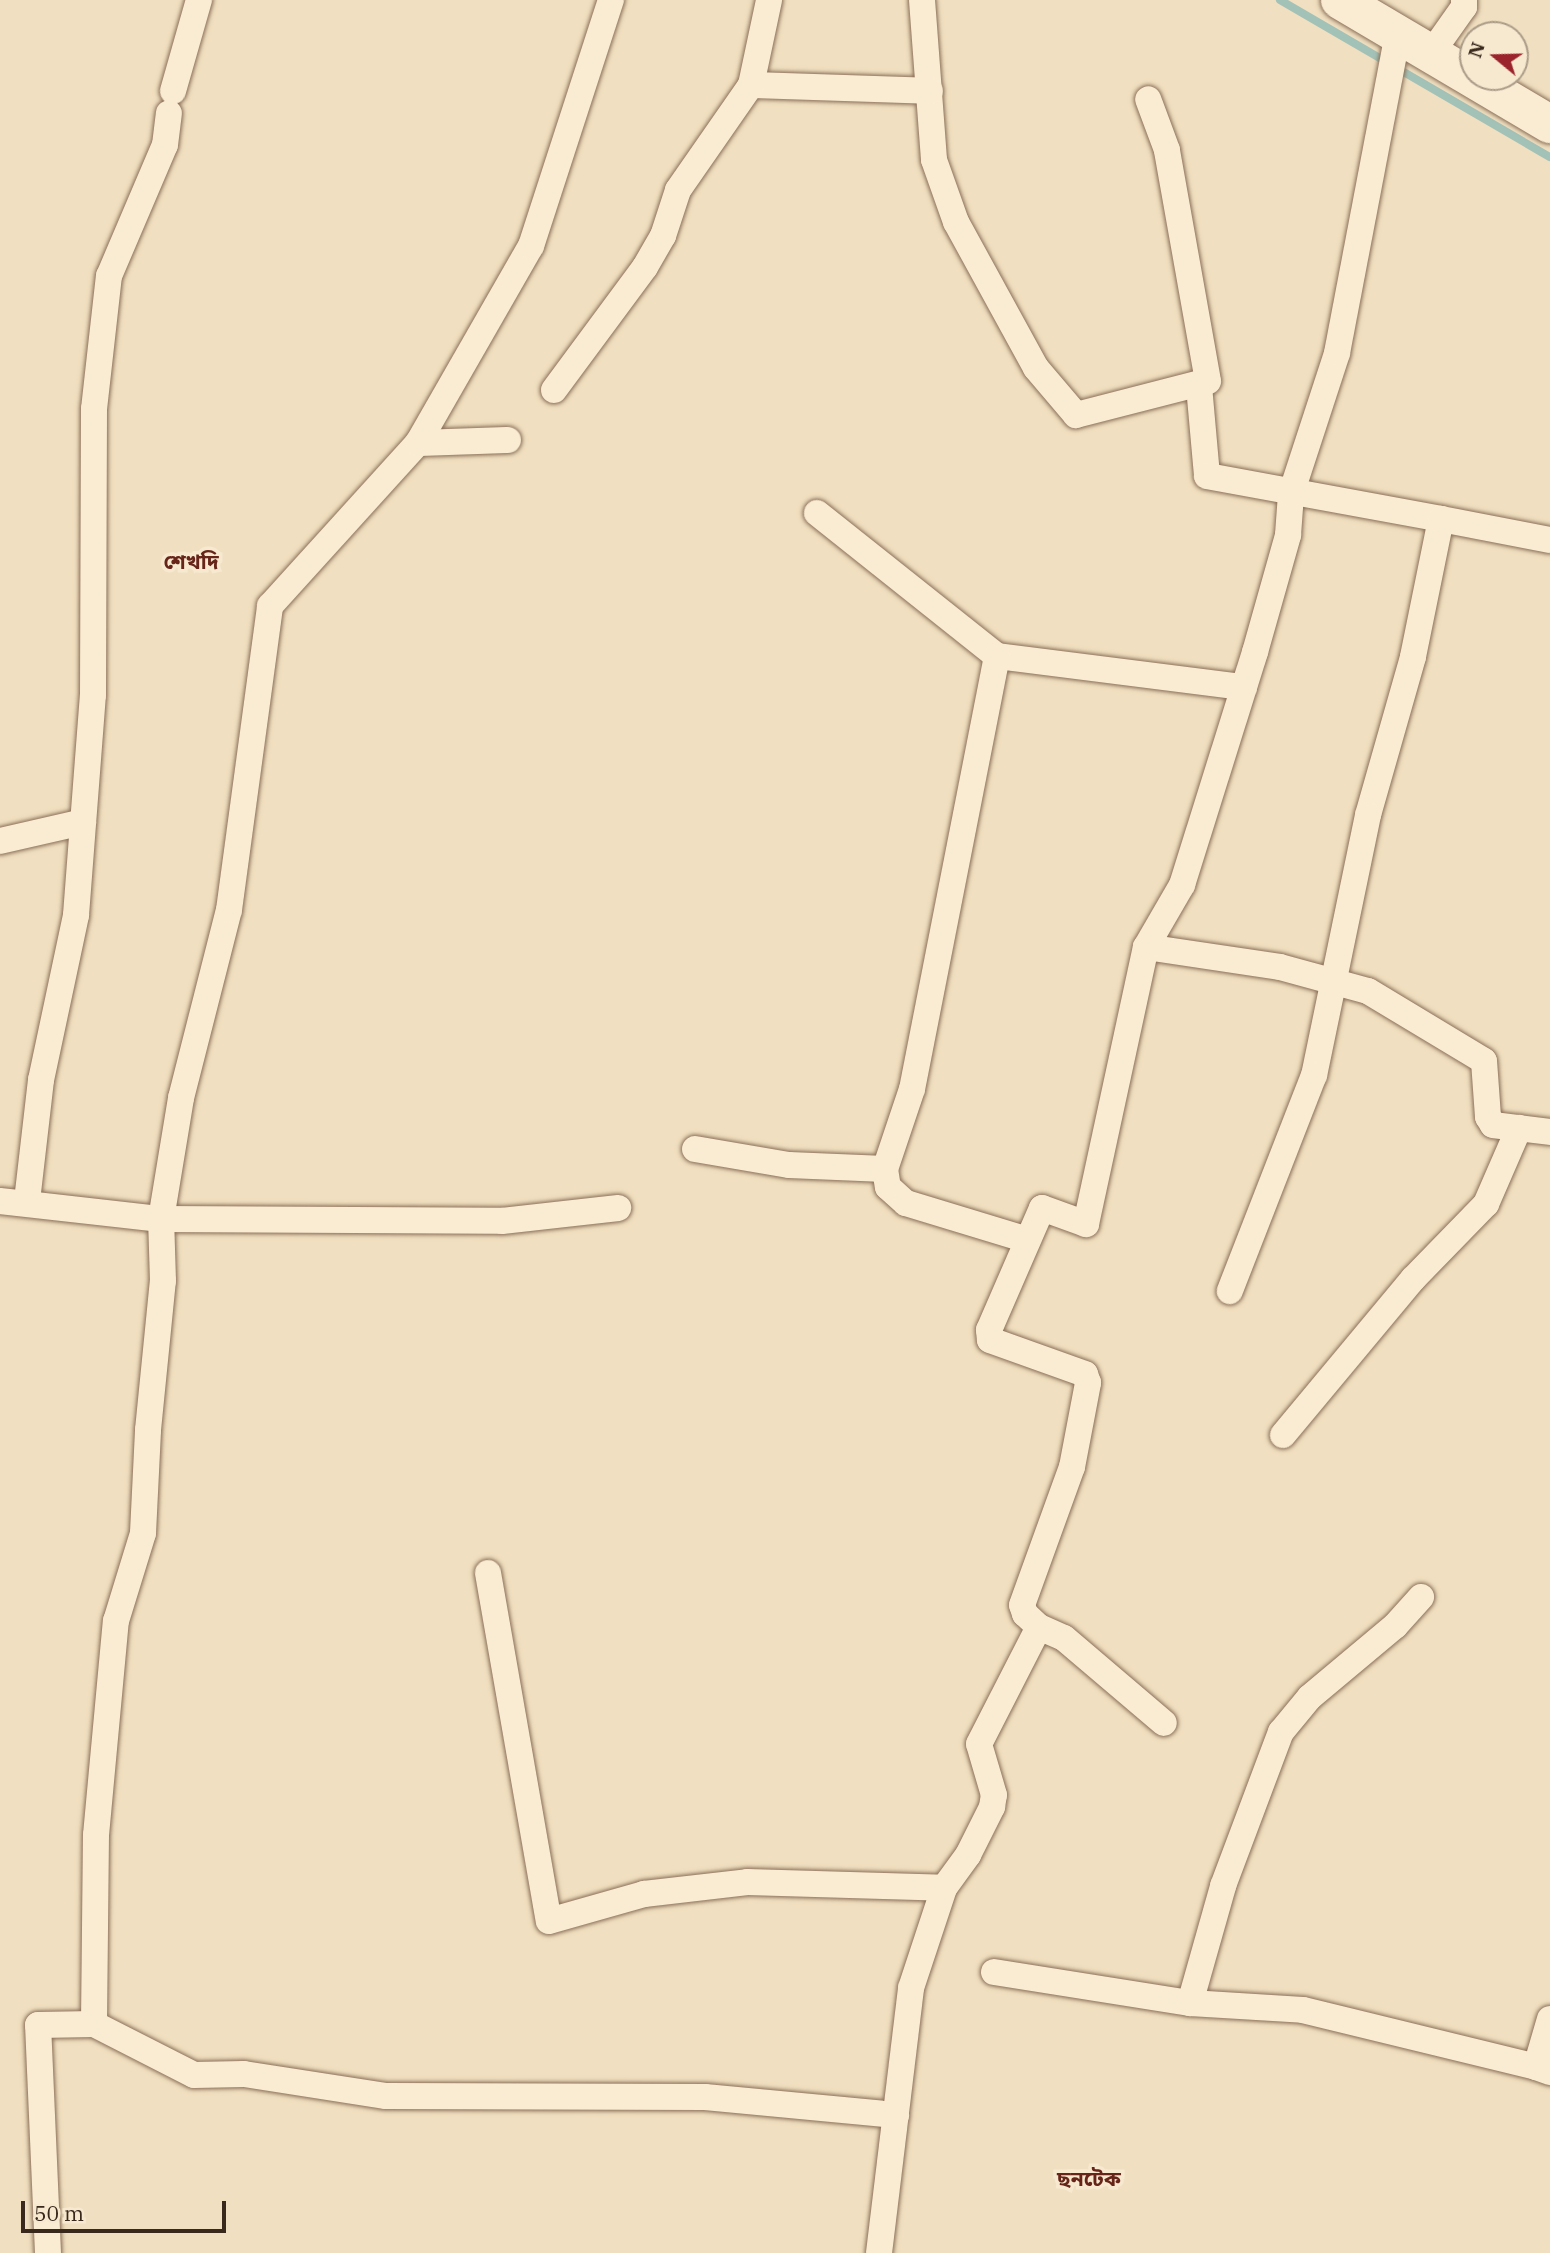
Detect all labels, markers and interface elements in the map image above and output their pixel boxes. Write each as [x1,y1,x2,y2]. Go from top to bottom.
north arrow [1459,21,1529,91]
text: N [1462,39,1490,61]
district label: শেখদি [163,548,219,574]
district label: ছনটেক [1057,2165,1121,2191]
scale bar [24,2186,229,2230]
text: 50 m [34,2199,84,2227]

